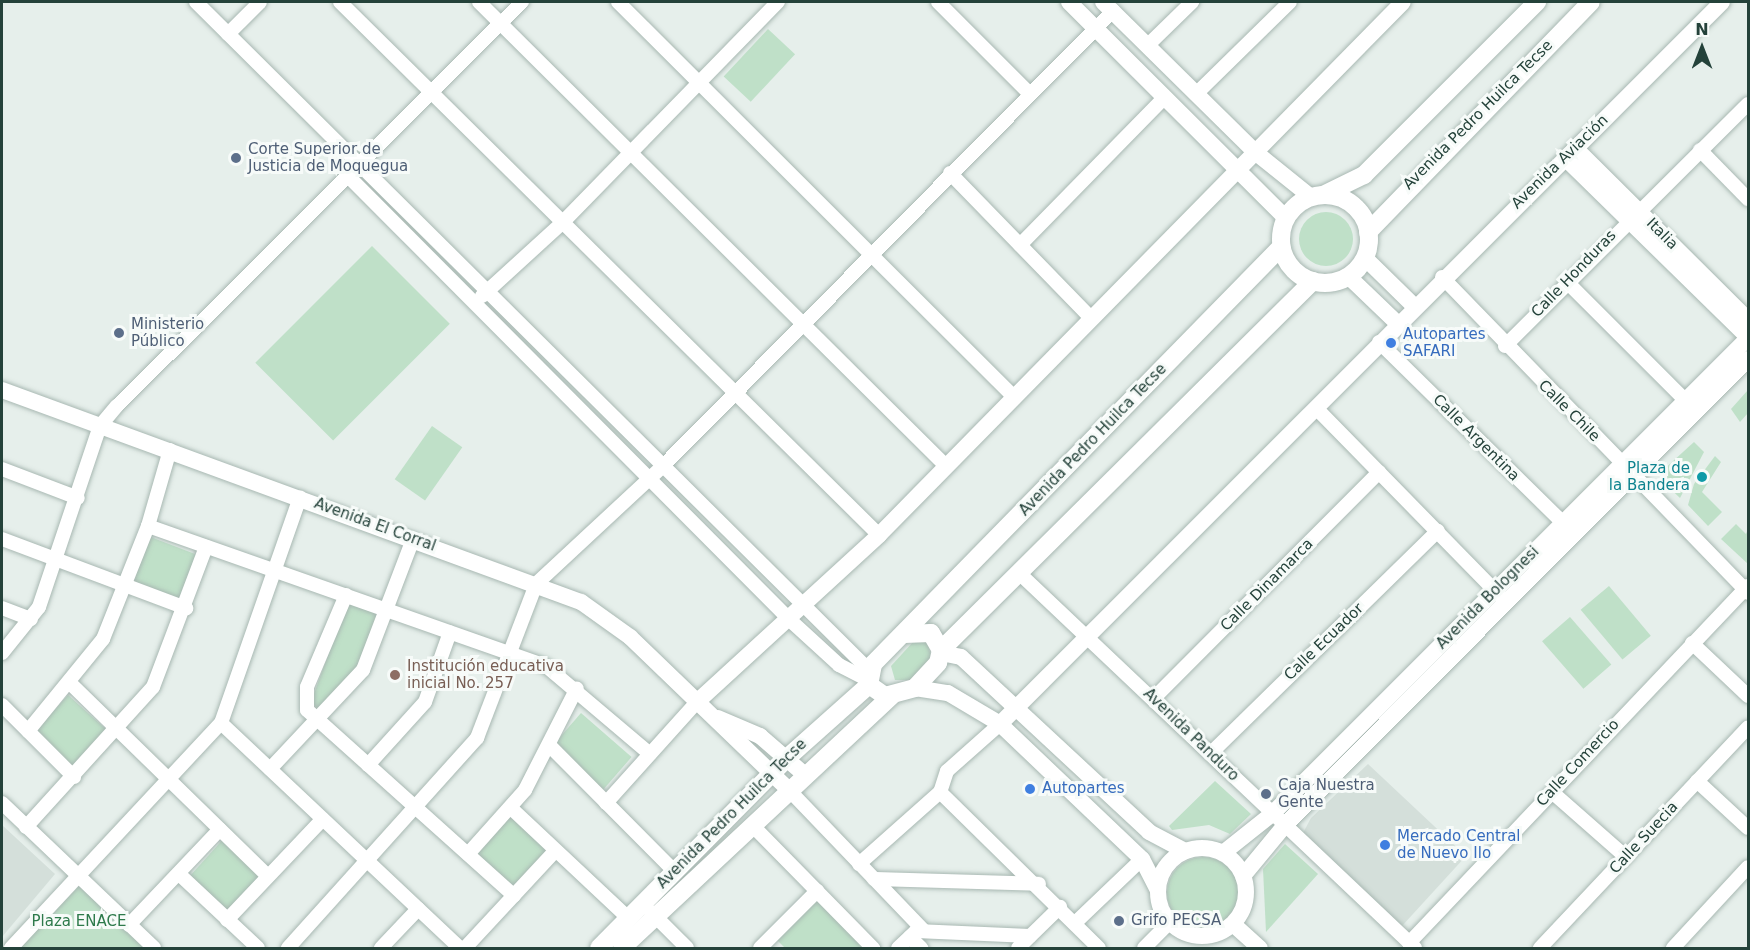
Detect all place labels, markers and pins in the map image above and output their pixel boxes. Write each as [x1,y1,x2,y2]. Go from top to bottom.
place label: Corte Superior de Justicia de Moquegua [248,140,408,175]
marker: Corte Superior de Justicia de Moquegua [229,151,243,165]
place label: Ministerio Público [131,315,204,350]
place label: Autopartes SAFARI [1403,325,1486,360]
marker: Ministerio Público [112,326,126,340]
marker: Autopartes SAFARI [1384,336,1398,350]
place label: Plaza de la Bandera [1609,459,1690,494]
marker: Plaza de la Bandera [1695,470,1709,484]
place label: Institución educativa inicial No. 257 [407,657,564,692]
marker: Institución educativa inicial No. 257 [388,668,402,682]
place label: Caja Nuestra Gente [1278,776,1375,811]
place label: Autopartes [1042,780,1125,798]
marker: Autopartes [1023,782,1037,796]
marker: Caja Nuestra Gente [1259,787,1273,801]
place label: Mercado Central de Nuevo Ilo [1397,827,1521,862]
marker: Mercado Central de Nuevo Ilo [1378,838,1392,852]
place label: Grifo PECSA [1131,912,1221,930]
marker: Grifo PECSA [1112,914,1126,928]

